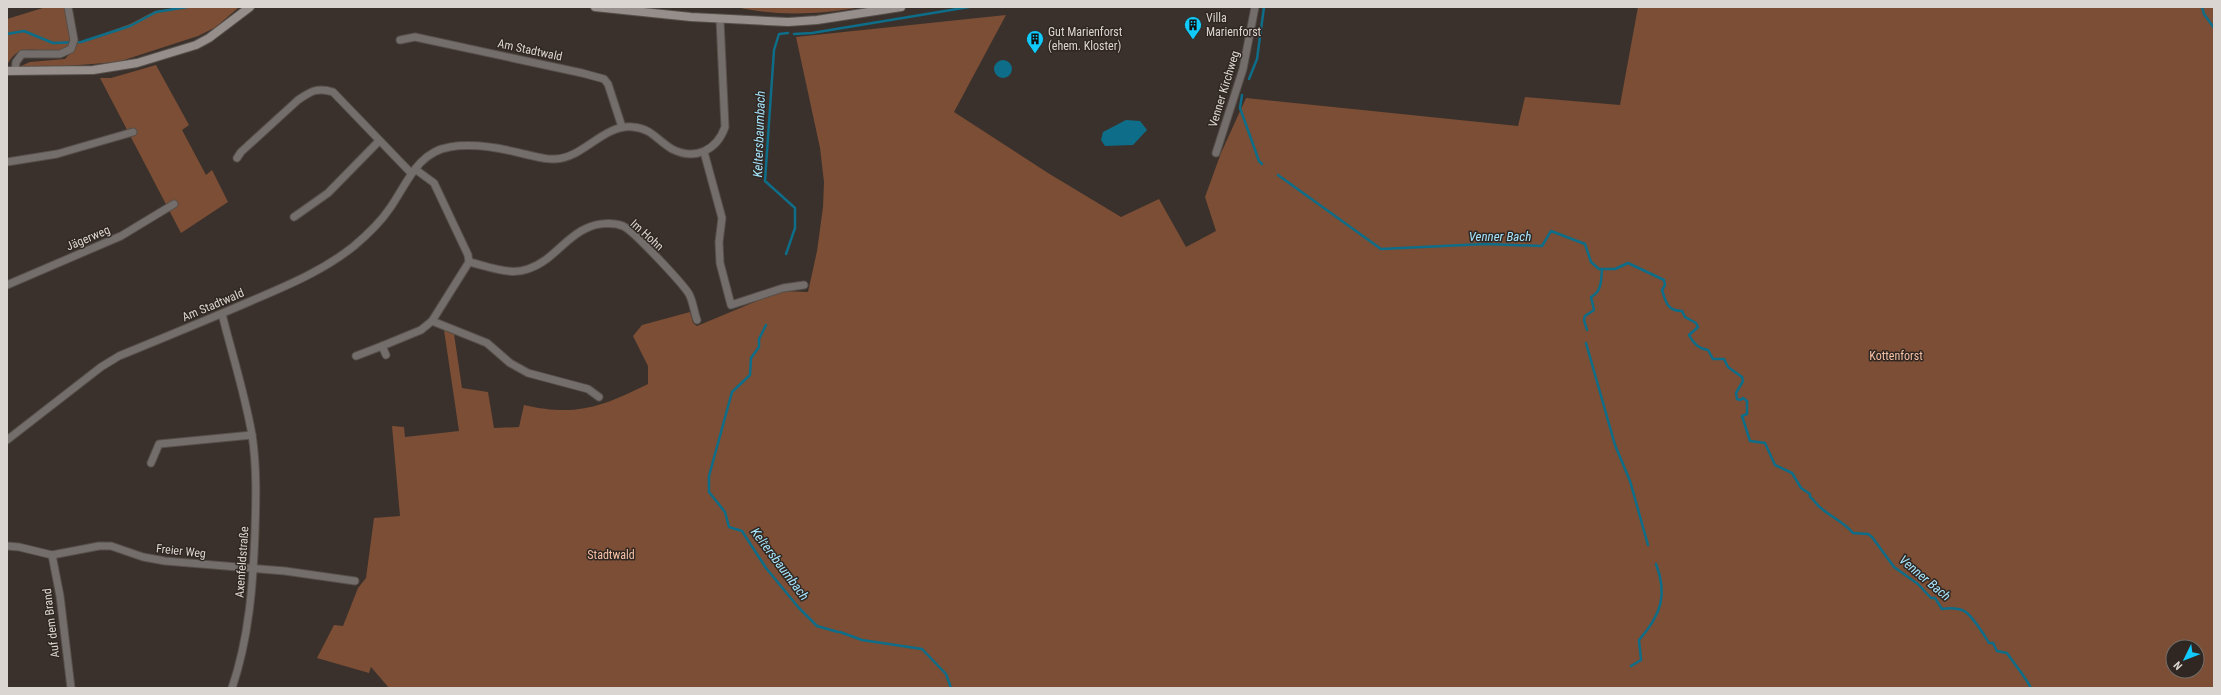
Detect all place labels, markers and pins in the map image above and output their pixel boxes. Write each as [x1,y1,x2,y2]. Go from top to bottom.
place label: Villa Marienforst [1206,11,1262,39]
building icon: Villa Marienforst [1183,15,1203,40]
place label: Gut Marienforst (ehem. Kloster) [1048,25,1123,53]
building icon: Gut Marienforst (ehem. Kloster) [1025,29,1045,54]

